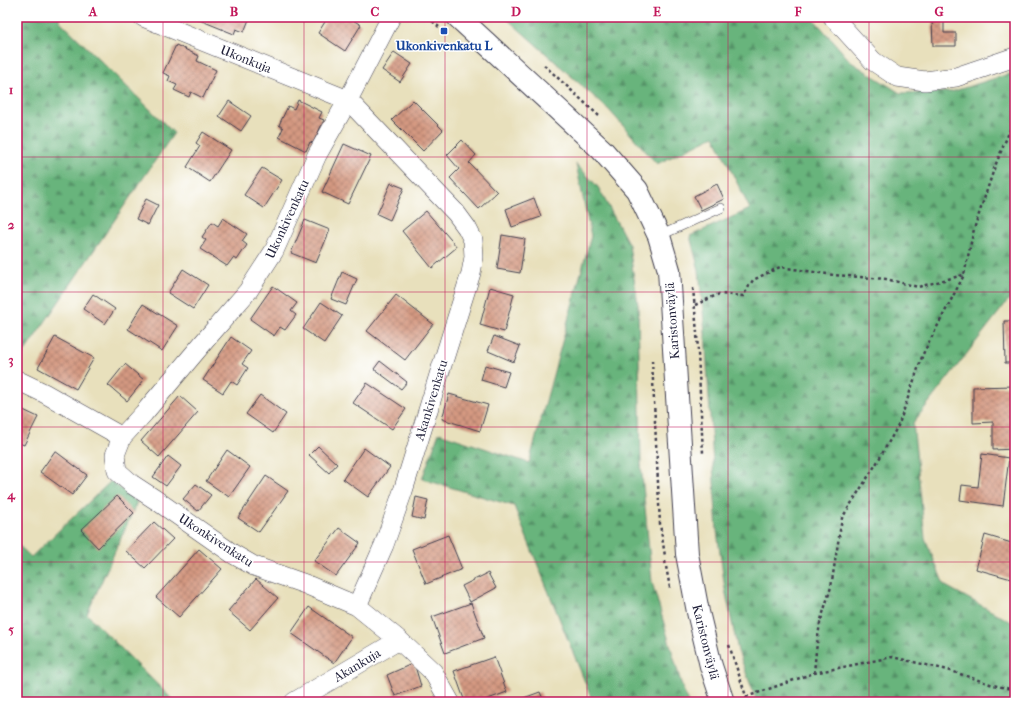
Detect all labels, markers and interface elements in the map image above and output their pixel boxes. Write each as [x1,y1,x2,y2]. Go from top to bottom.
text: A [88,4,98,19]
text: B [230,4,239,19]
text: C [371,4,380,19]
text: D [511,4,521,19]
text: E [653,4,661,19]
text: F [794,4,802,19]
text: G [934,4,944,19]
marker: Ukonkivenkatu L [439,26,449,36]
place label: Ukonkivenkatu L [395,38,493,53]
street label: Ukonkuja [218,42,275,76]
text: 1 [9,82,14,97]
street label: Ukonkivenkatu [262,176,312,261]
text: 2 [8,217,15,232]
street label: Karistonväylä [662,281,682,360]
text: 3 [8,352,14,368]
street label: Akankivenkatu [411,357,451,443]
text: 4 [6,487,16,503]
street label: Ukonkivenkatu [176,510,257,570]
street label: Karistonväylä [689,603,723,682]
text: 5 [8,622,14,637]
street label: Akankuja [330,645,384,685]

